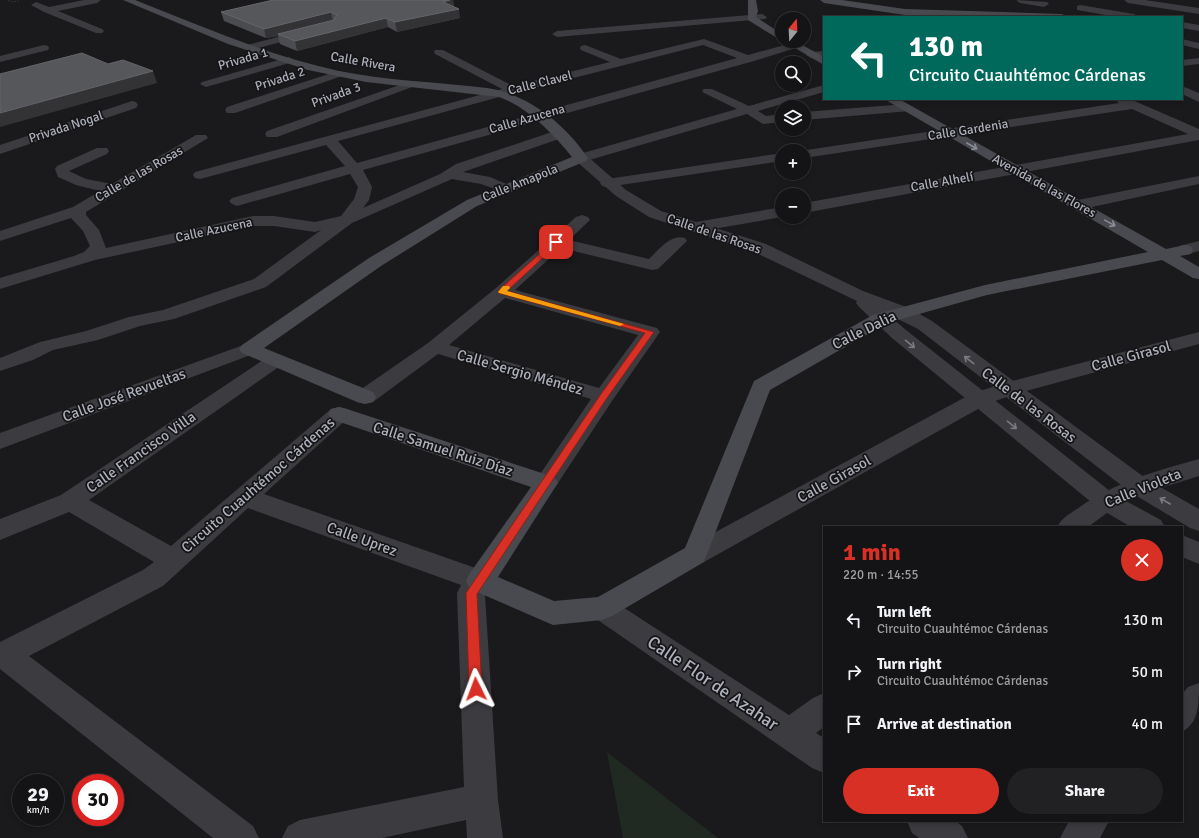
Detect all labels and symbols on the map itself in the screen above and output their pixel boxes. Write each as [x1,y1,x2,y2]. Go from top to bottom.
north arrow [775,12,811,48]
street label: Privada 1 [216,44,270,74]
street label: Calle Rivera [329,48,397,76]
street label: Privada 2 [253,63,307,95]
street label: Calle Clavel [506,67,574,99]
street label: Privada 3 [309,79,363,111]
street label: Calle Azucena [487,101,567,137]
street label: Privada Nogal [27,107,105,147]
street label: Calle Gardenia [927,116,1009,144]
street label: Calle de las Rosas [92,142,186,206]
one-way arrow [966,143,978,151]
street label: Avenida de las Flores [989,151,1099,221]
street label: Calle Amapola [480,161,560,205]
street label: Calle Alhelí [909,169,975,195]
street label: Calle de las Rosas [665,210,764,258]
street label: Calle Azucena [174,214,254,246]
one-way arrow [1104,220,1116,228]
pin [539,225,573,259]
street label: Calle Dalia [829,307,899,353]
street label: Calle Girasol [1089,337,1173,375]
one-way arrow [905,339,916,348]
street label: Calle Sergio Méndez [455,345,585,399]
one-way arrow [964,355,975,364]
street label: Calle José Revueltas [60,364,189,426]
street label: Calle de las Rosas [978,364,1080,447]
street label: Calle Francisco Villa [83,408,199,496]
street label: Circuito Cuauhtémoc Cárdenas [178,413,339,557]
street label: Calle Samuel Ruiz Díaz [371,418,516,480]
one-way arrow [1006,421,1017,430]
street label: Calle Girasol [794,451,874,507]
street label: Calle Violeta [1102,464,1184,512]
one-way arrow [1159,497,1171,505]
street label: Calle Uprez [324,518,400,560]
street label: Calle Flor de Azahar [643,631,783,735]
position arrow [455,668,497,710]
speed limit sign: 30 [72,774,124,826]

